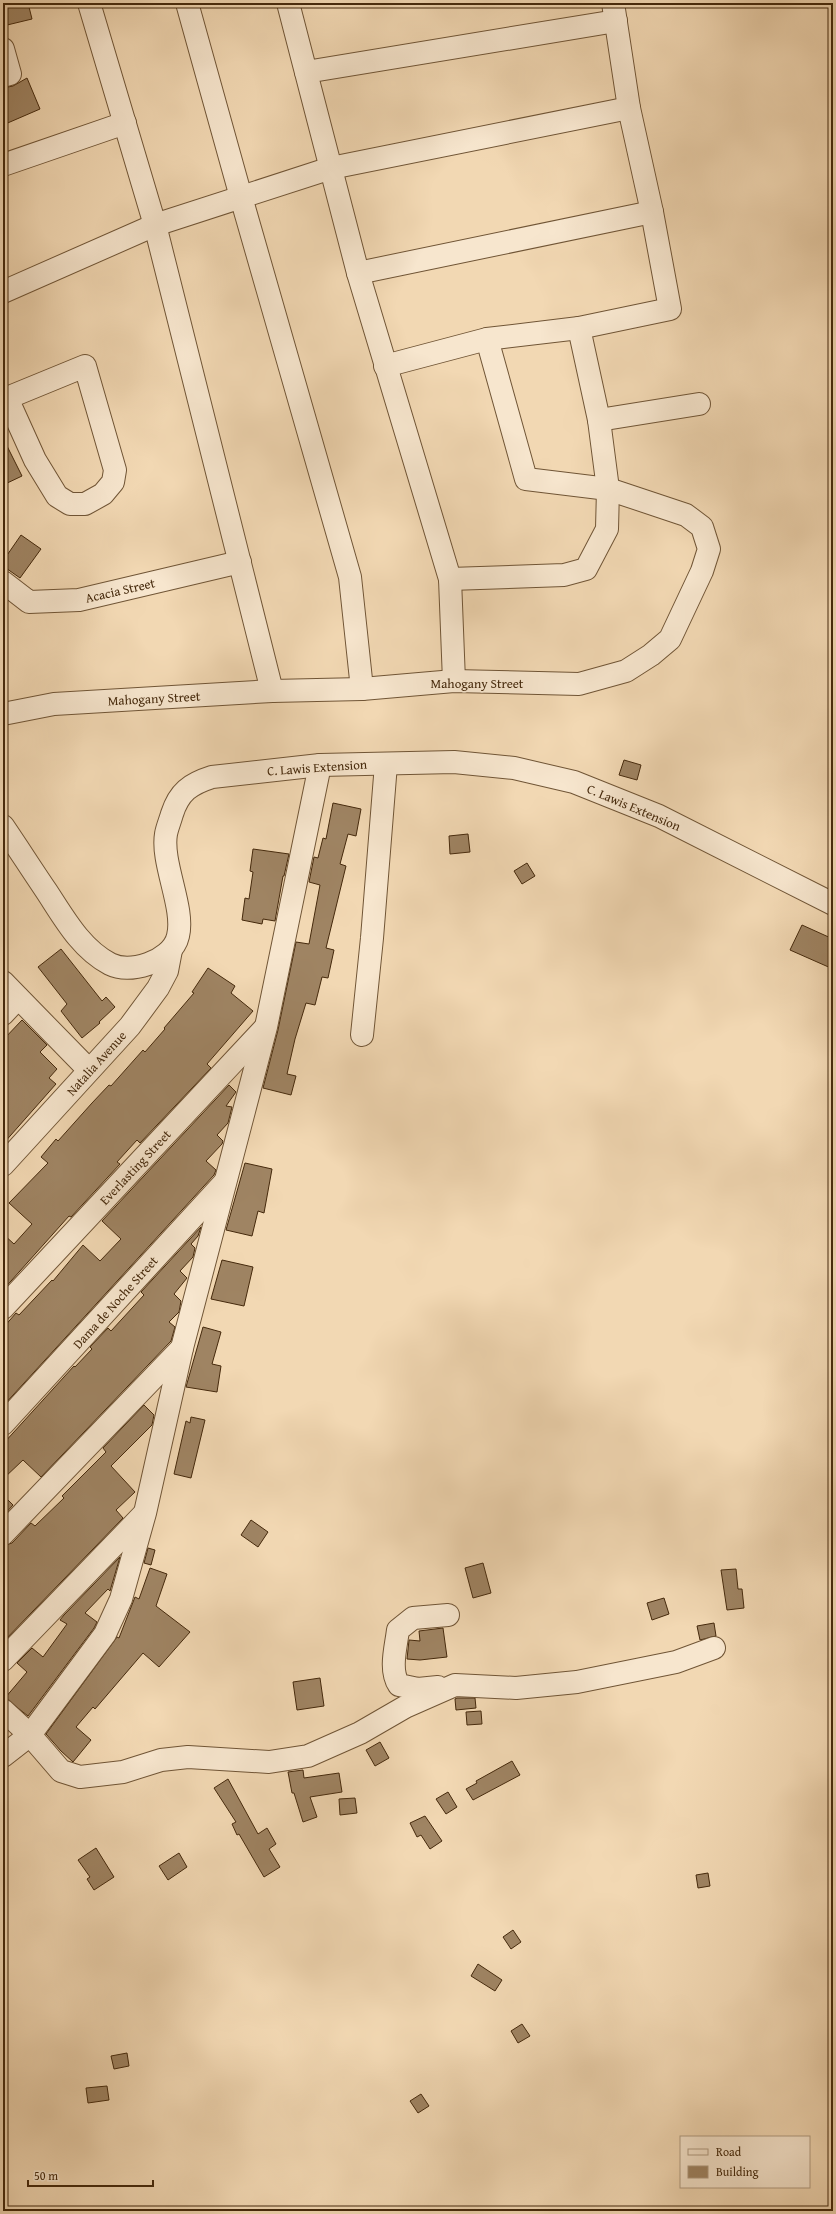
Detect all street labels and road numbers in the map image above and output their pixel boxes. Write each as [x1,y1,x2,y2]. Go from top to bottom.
street label: Acacia Street [83,573,157,608]
street label: Mahogany Street [431,674,524,693]
street label: Mahogany Street [107,687,201,710]
street label: C. Lawis Extension [266,754,368,780]
street label: C. Lawis Extension [584,779,684,836]
street label: Natalia Avenue [62,1027,131,1100]
street label: Everlasting Street [95,1125,176,1209]
street label: Dama de Noche Street [68,1251,163,1353]

